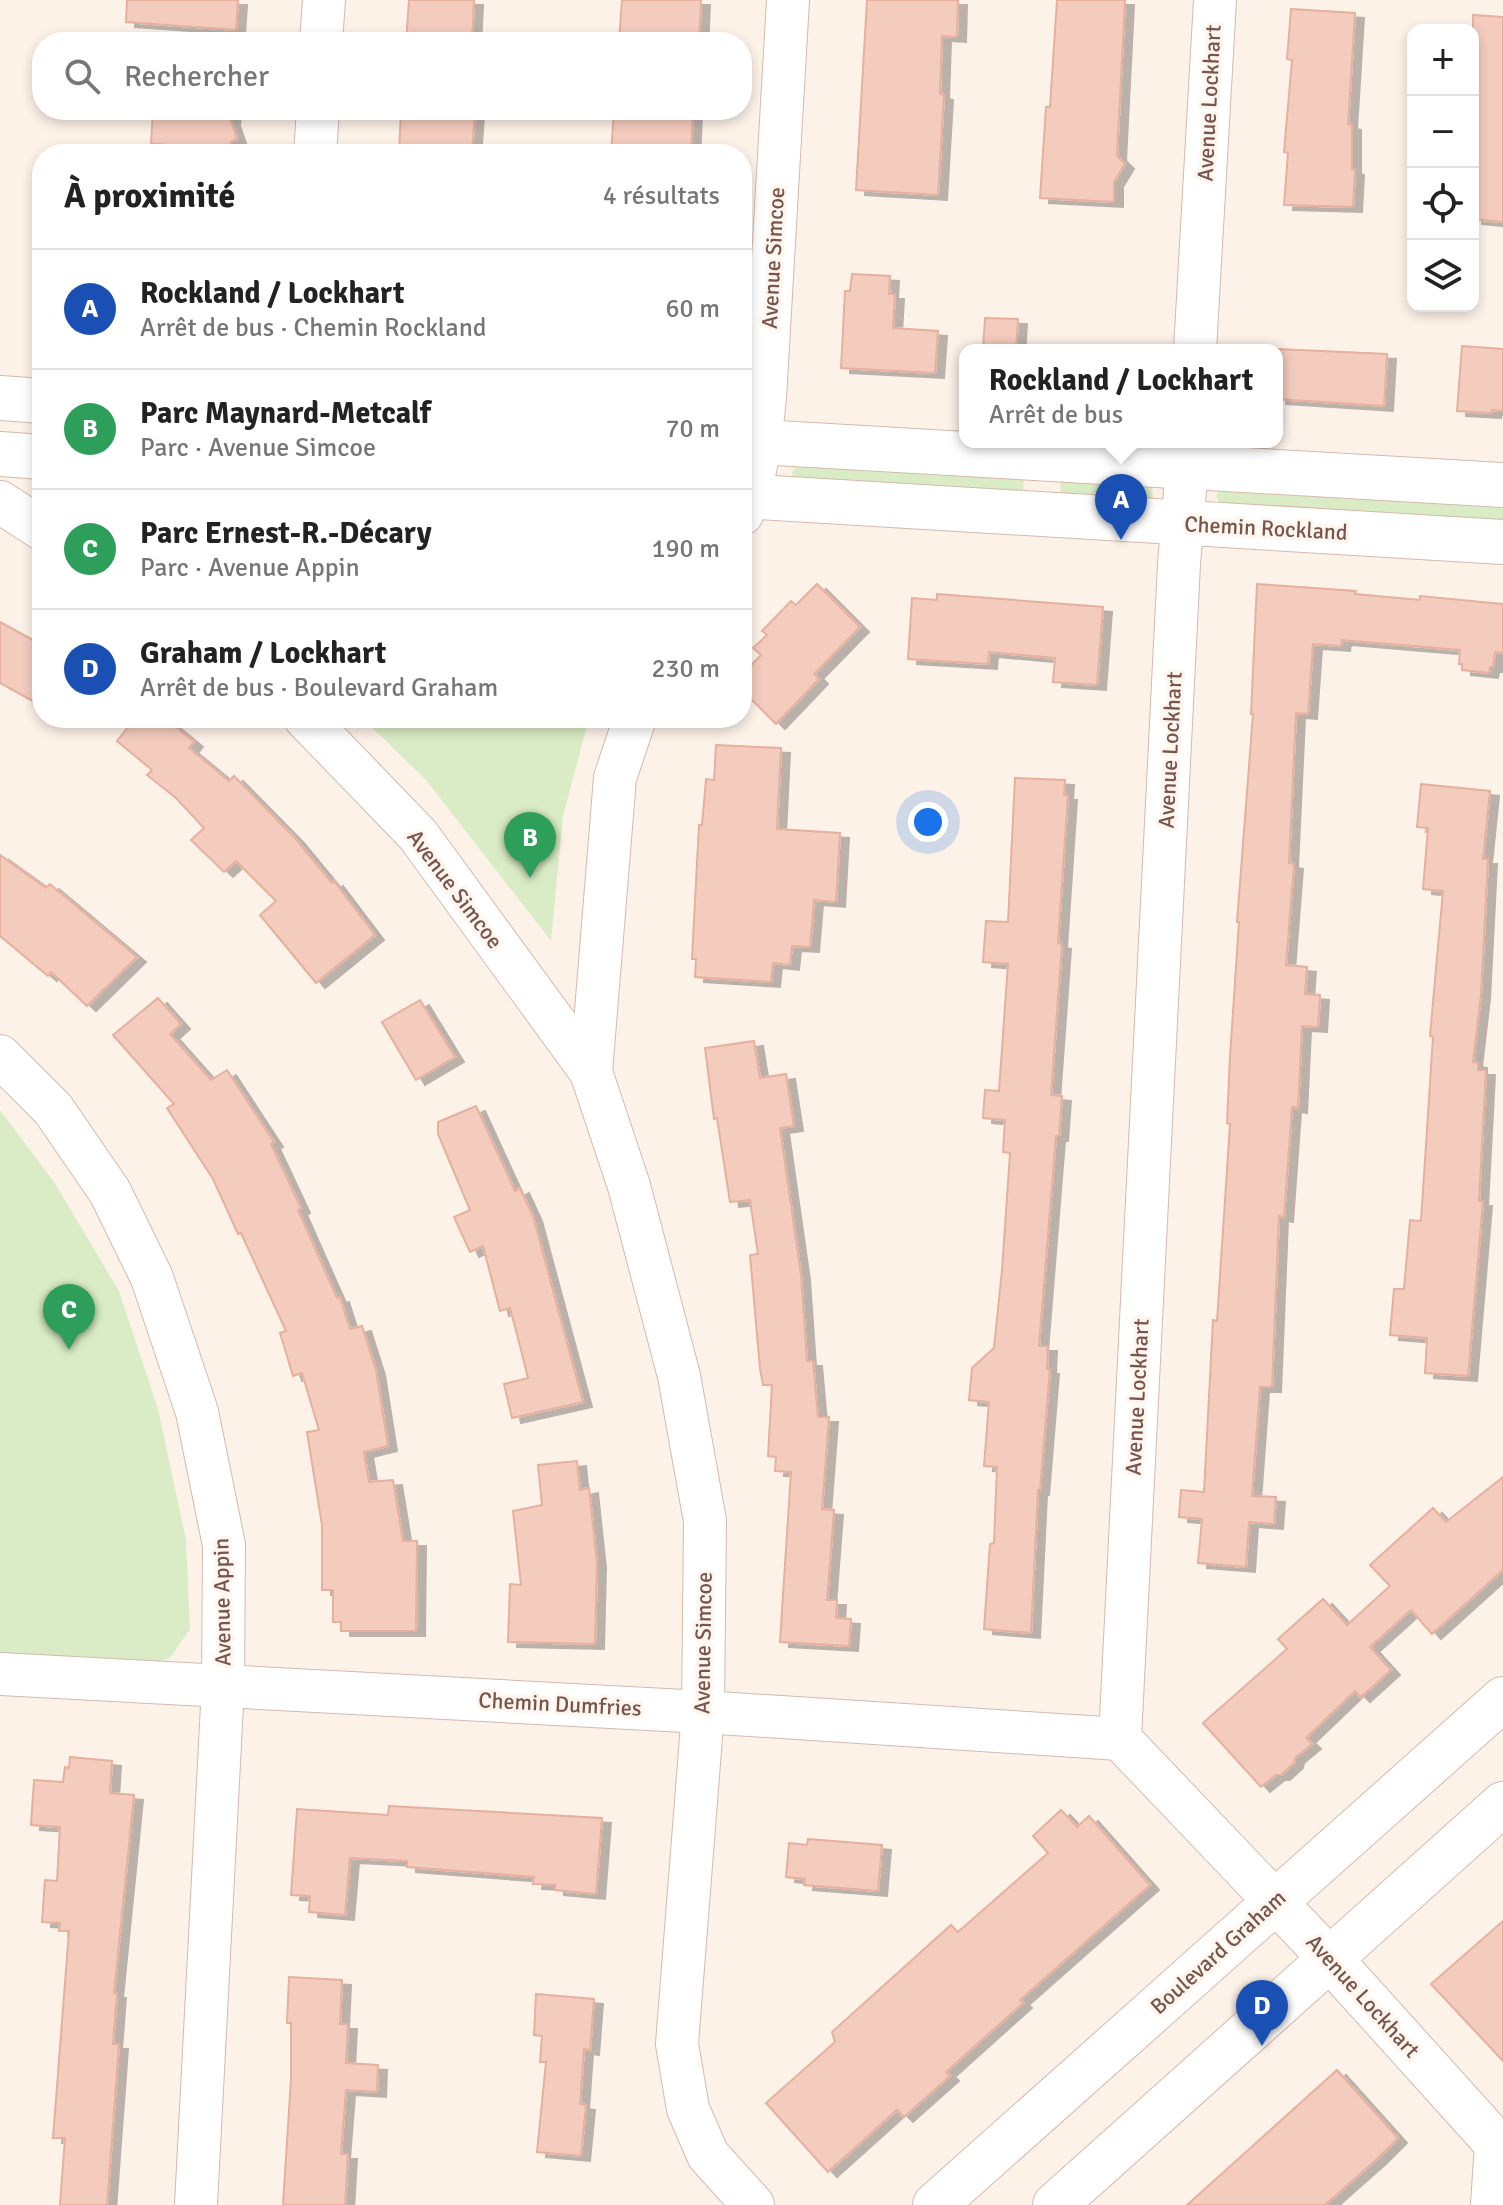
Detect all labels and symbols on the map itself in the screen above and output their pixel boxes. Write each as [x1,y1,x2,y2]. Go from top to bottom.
street label: Avenue Lockhart [1191,24,1227,182]
street label: Avenue Simcoe [756,186,790,330]
pin: A [1095,474,1147,540]
street label: Chemin Rockland [1184,510,1348,546]
street label: Avenue Lockhart [1152,671,1188,829]
your location [908,802,948,842]
pin: B [504,812,556,878]
street label: Avenue Simcoe [401,824,509,954]
pin: C [43,1284,95,1350]
street label: Avenue Lockhart [1119,1318,1155,1476]
street label: Avenue Appin [207,1538,237,1666]
street label: Avenue Simcoe [688,1572,718,1714]
street label: Chemin Dumfries [478,1686,642,1722]
street label: Boulevard Graham [1145,1884,1291,2020]
street label: Avenue Lockhart [1301,1929,1426,2064]
pin: D [1236,1980,1288,2046]

